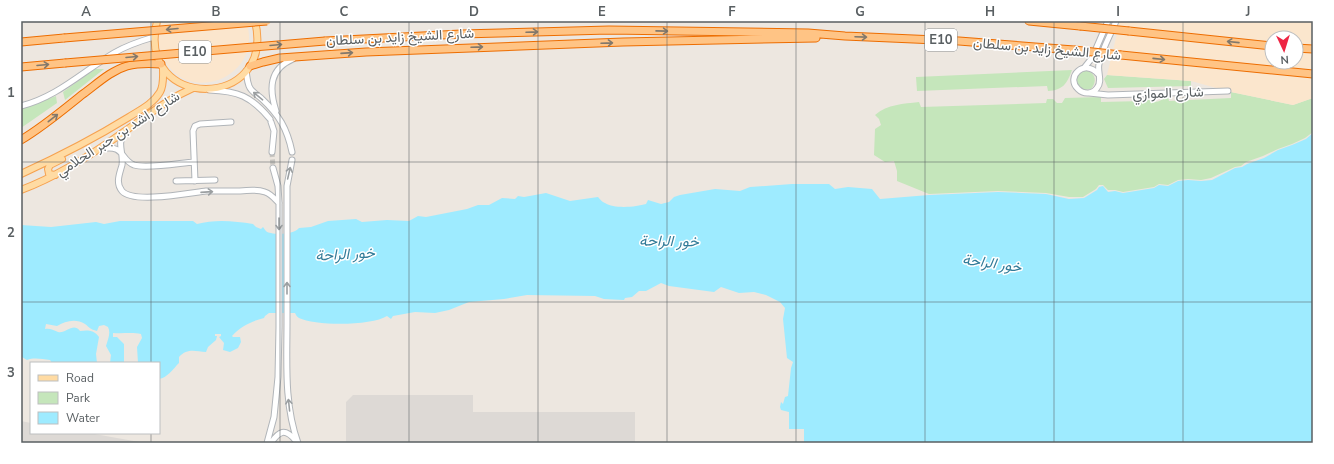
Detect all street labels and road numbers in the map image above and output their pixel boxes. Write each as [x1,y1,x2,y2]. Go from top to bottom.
street label: شارع الشيخ زايد بن سلطان [325,24,475,51]
road number: E10 [925,29,957,51]
street label: شارع الشيخ زايد بن سلطان [972,33,1122,66]
road number: E10 [179,41,211,63]
street label: شارع الموازي [1132,82,1204,106]
street label: شارع راشد بن جبر الحلامي [52,87,185,183]

